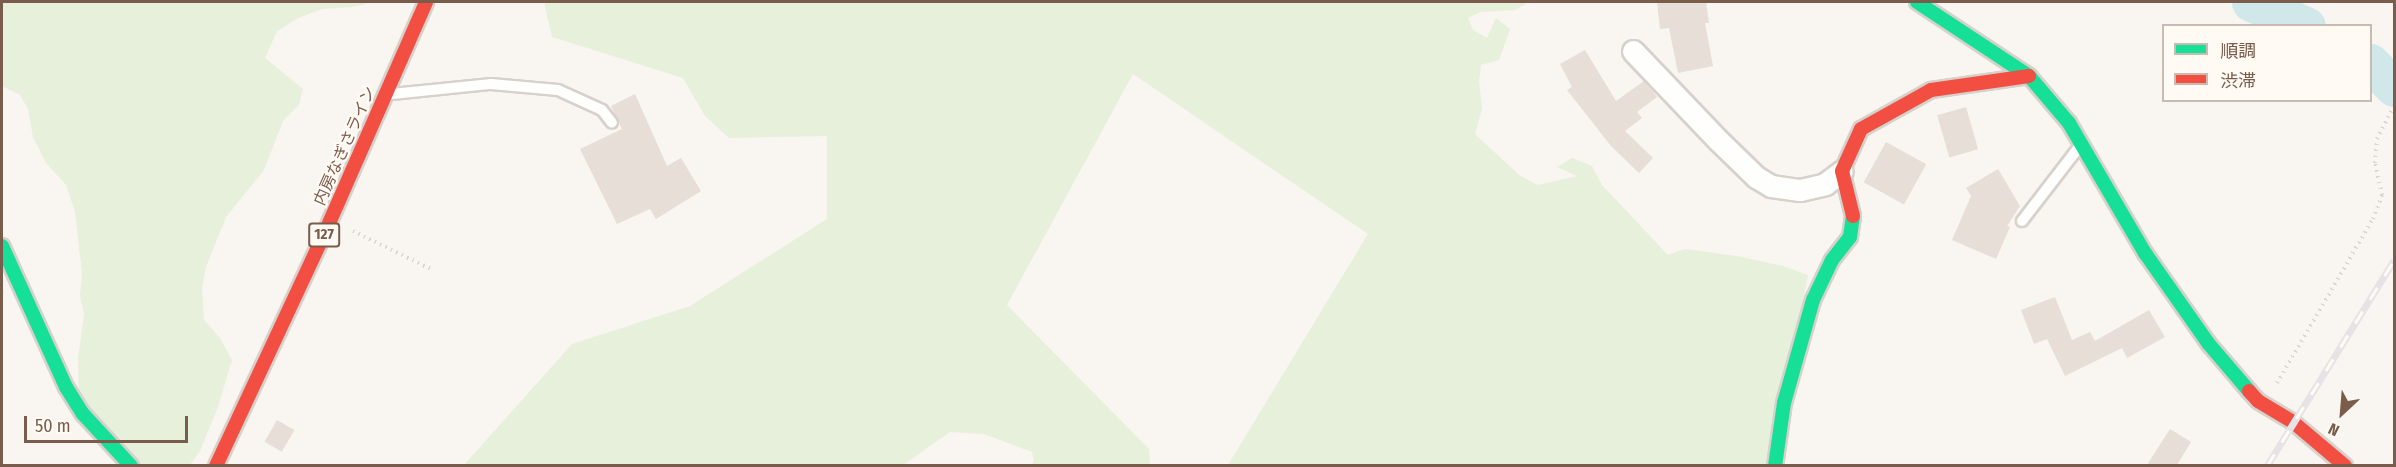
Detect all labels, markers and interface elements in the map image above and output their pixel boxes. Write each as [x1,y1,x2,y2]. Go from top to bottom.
legend [2162,24,2372,102]
text: 順調 [2220,40,2256,62]
text: 渋滞 [2220,70,2256,92]
street label: 内房なぎさライン [310,84,380,208]
road number: 127 [308,223,340,247]
north arrow [2312,383,2372,443]
scale bar [27,404,190,442]
text: 50 m [35,415,71,437]
text: N [2325,419,2342,440]

